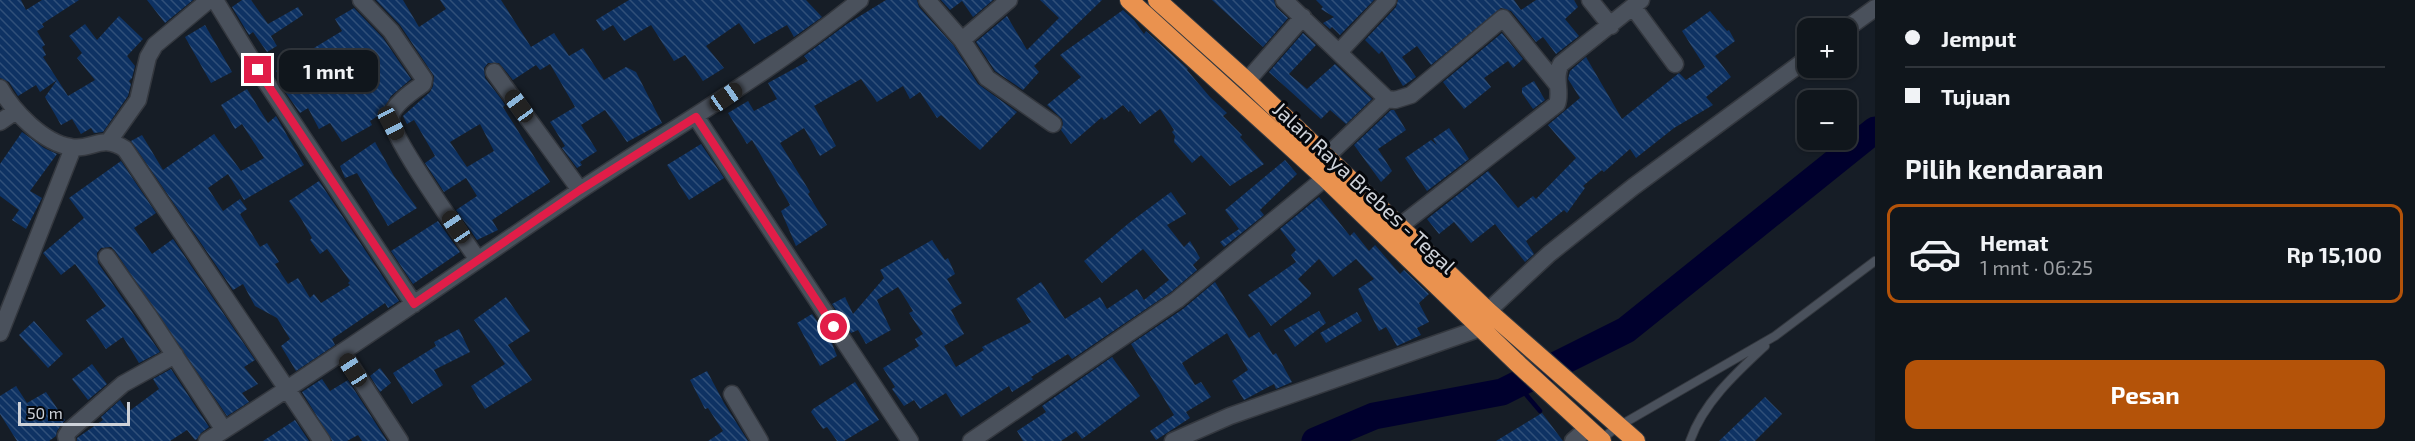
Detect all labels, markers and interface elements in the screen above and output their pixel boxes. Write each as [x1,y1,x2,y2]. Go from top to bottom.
map controls [1797,18,1857,150]
button: + [1797,18,1857,78]
text: Jemput [1941,25,2016,51]
callout: 1 mnt [279,49,378,91]
route end [244,56,271,83]
text: 1 mnt [303,59,354,83]
car [706,79,746,115]
text: Tujuan [1941,83,2010,109]
car [501,86,537,126]
button: − [1797,90,1857,150]
street label: Jalan Raya Brebes - Tegal [1269,96,1462,279]
car [375,103,407,143]
text: Pilih kendaraan [1905,152,2104,184]
car [438,207,474,247]
icon: car [1908,227,1962,281]
text: Hemat [1980,229,2049,255]
text: Rp 15,100 [2287,241,2382,267]
text: 1 mnt · 06:25 [1980,255,2093,279]
route start [820,313,847,340]
car [336,350,370,390]
button: Pesan [1905,360,2385,429]
scale bar [18,399,130,426]
text: 50 m [27,403,63,422]

